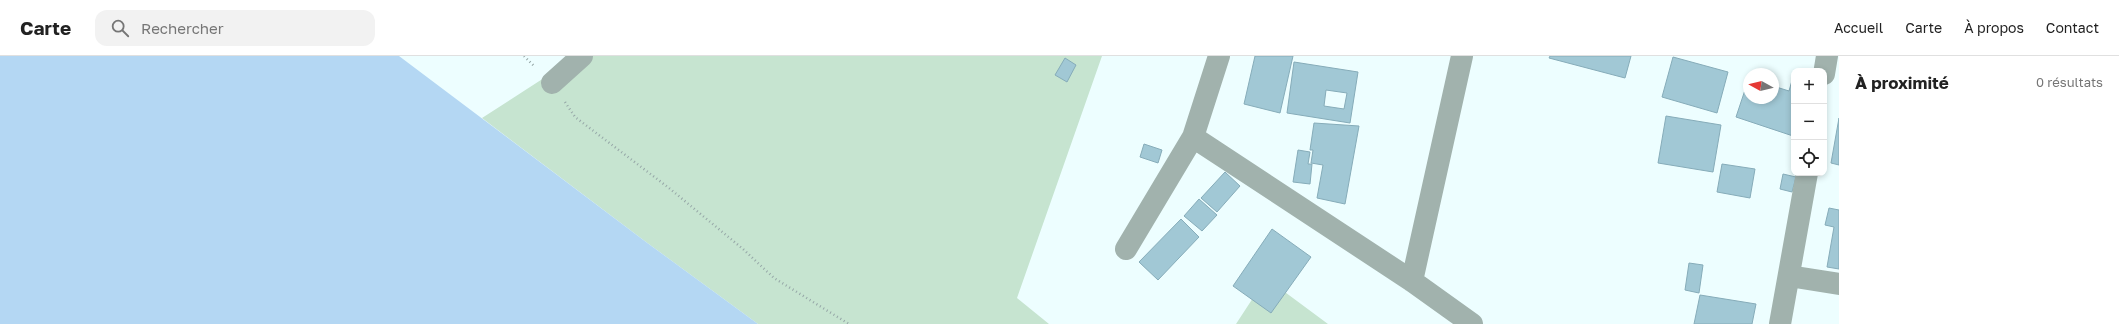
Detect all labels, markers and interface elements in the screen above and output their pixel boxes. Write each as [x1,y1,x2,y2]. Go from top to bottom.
search box [95,10,375,46]
text: Carte [20,16,71,39]
icon: search [109,17,131,39]
text: Rechercher [141,19,224,37]
text: Accueil [1834,19,1883,36]
text: Carte [1905,19,1942,36]
text: À propos [1964,19,2024,36]
text: Contact [2046,19,2099,36]
north arrow [1743,68,1779,104]
map controls [1791,68,1827,176]
button: + [1791,68,1827,104]
text: À proximité [1855,72,1949,93]
text: 0 résultats [2036,74,2103,90]
button: − [1791,104,1827,140]
button: locate [1791,140,1827,176]

